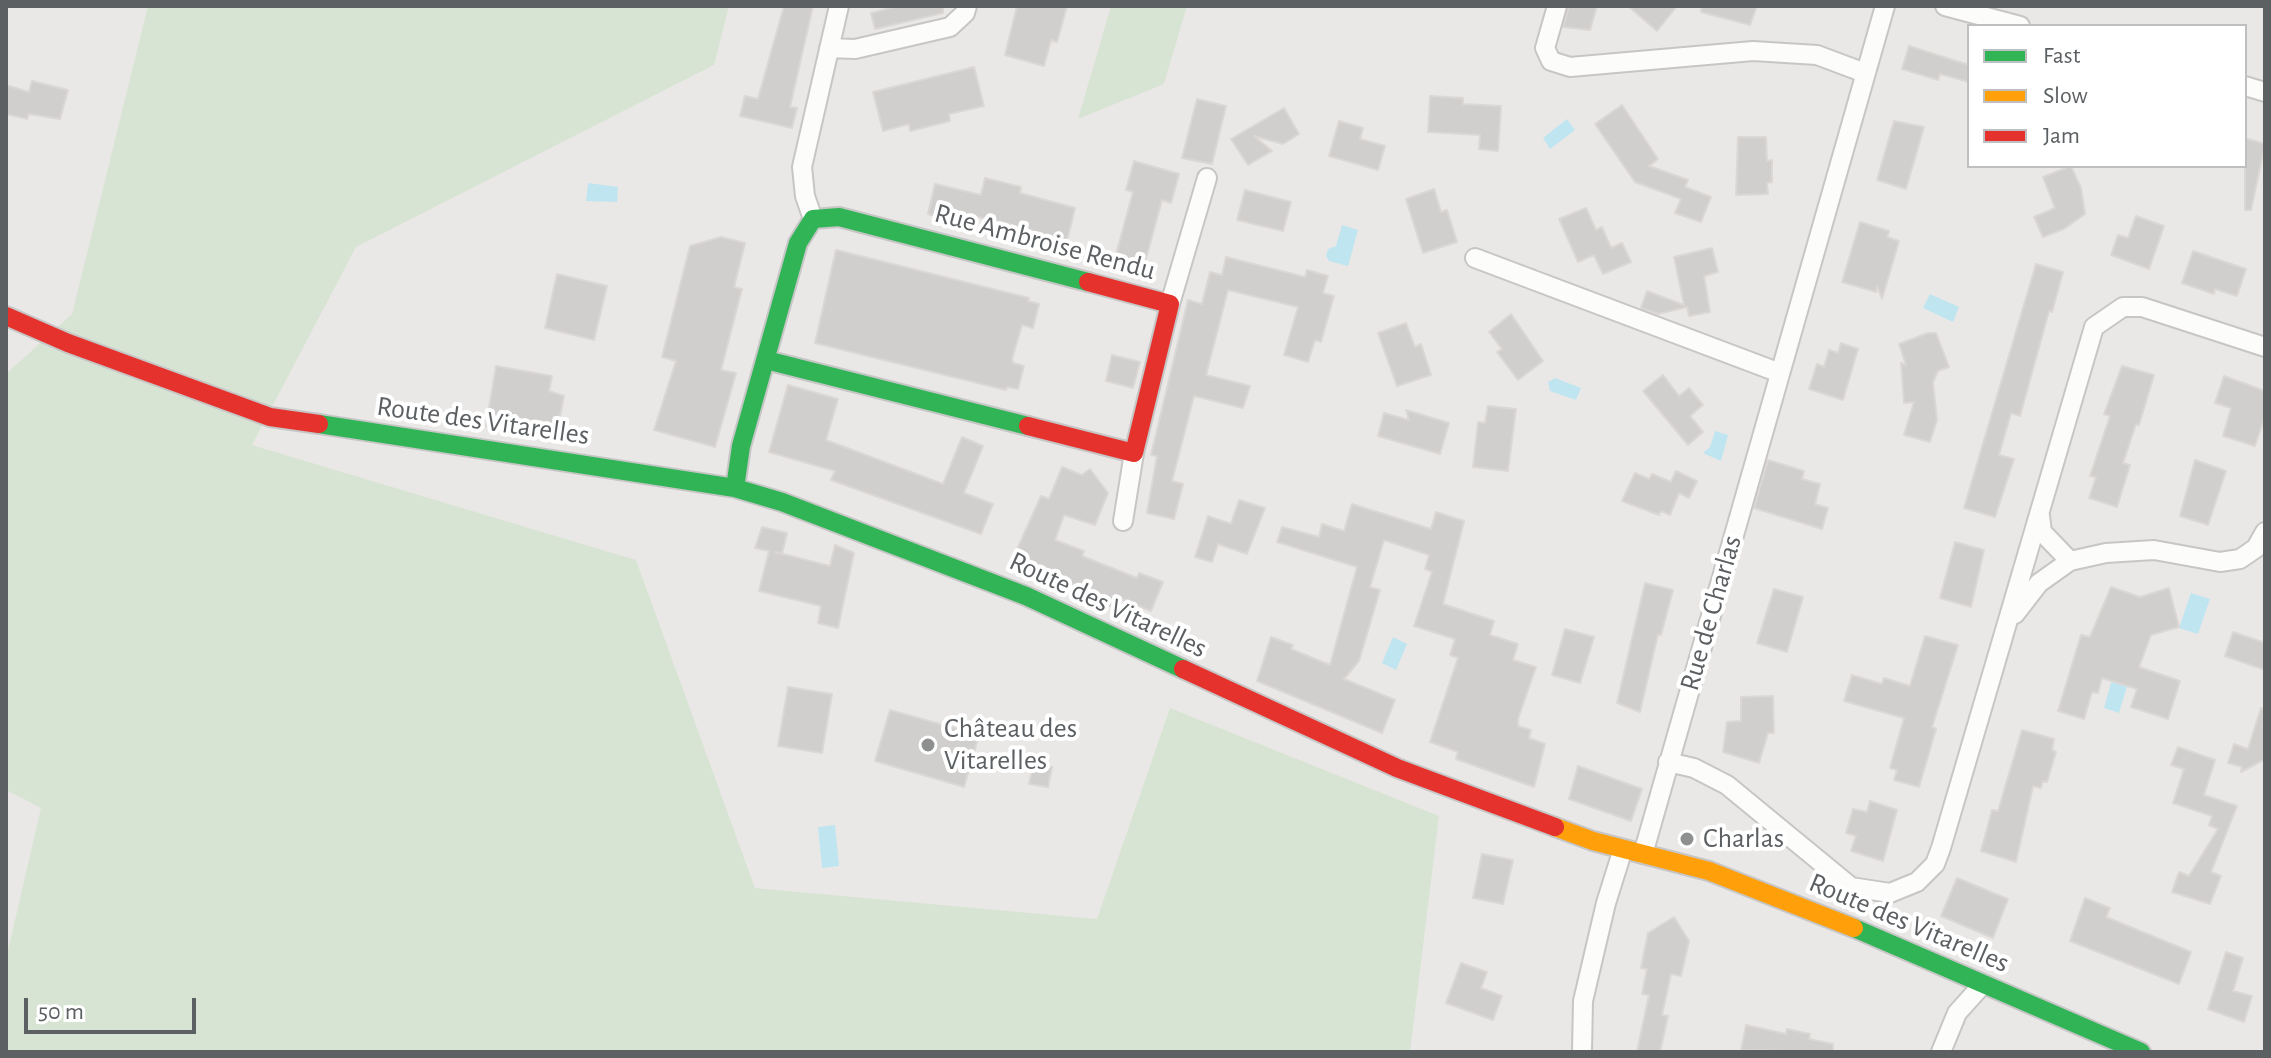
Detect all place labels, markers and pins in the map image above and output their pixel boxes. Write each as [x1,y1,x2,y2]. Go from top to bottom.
place label: Château des Vitarelles [944,712,1077,778]
marker: Château des Vitarelles [919,736,937,754]
place label: Charlas [1703,822,1784,856]
marker: Charlas [1678,830,1696,848]

